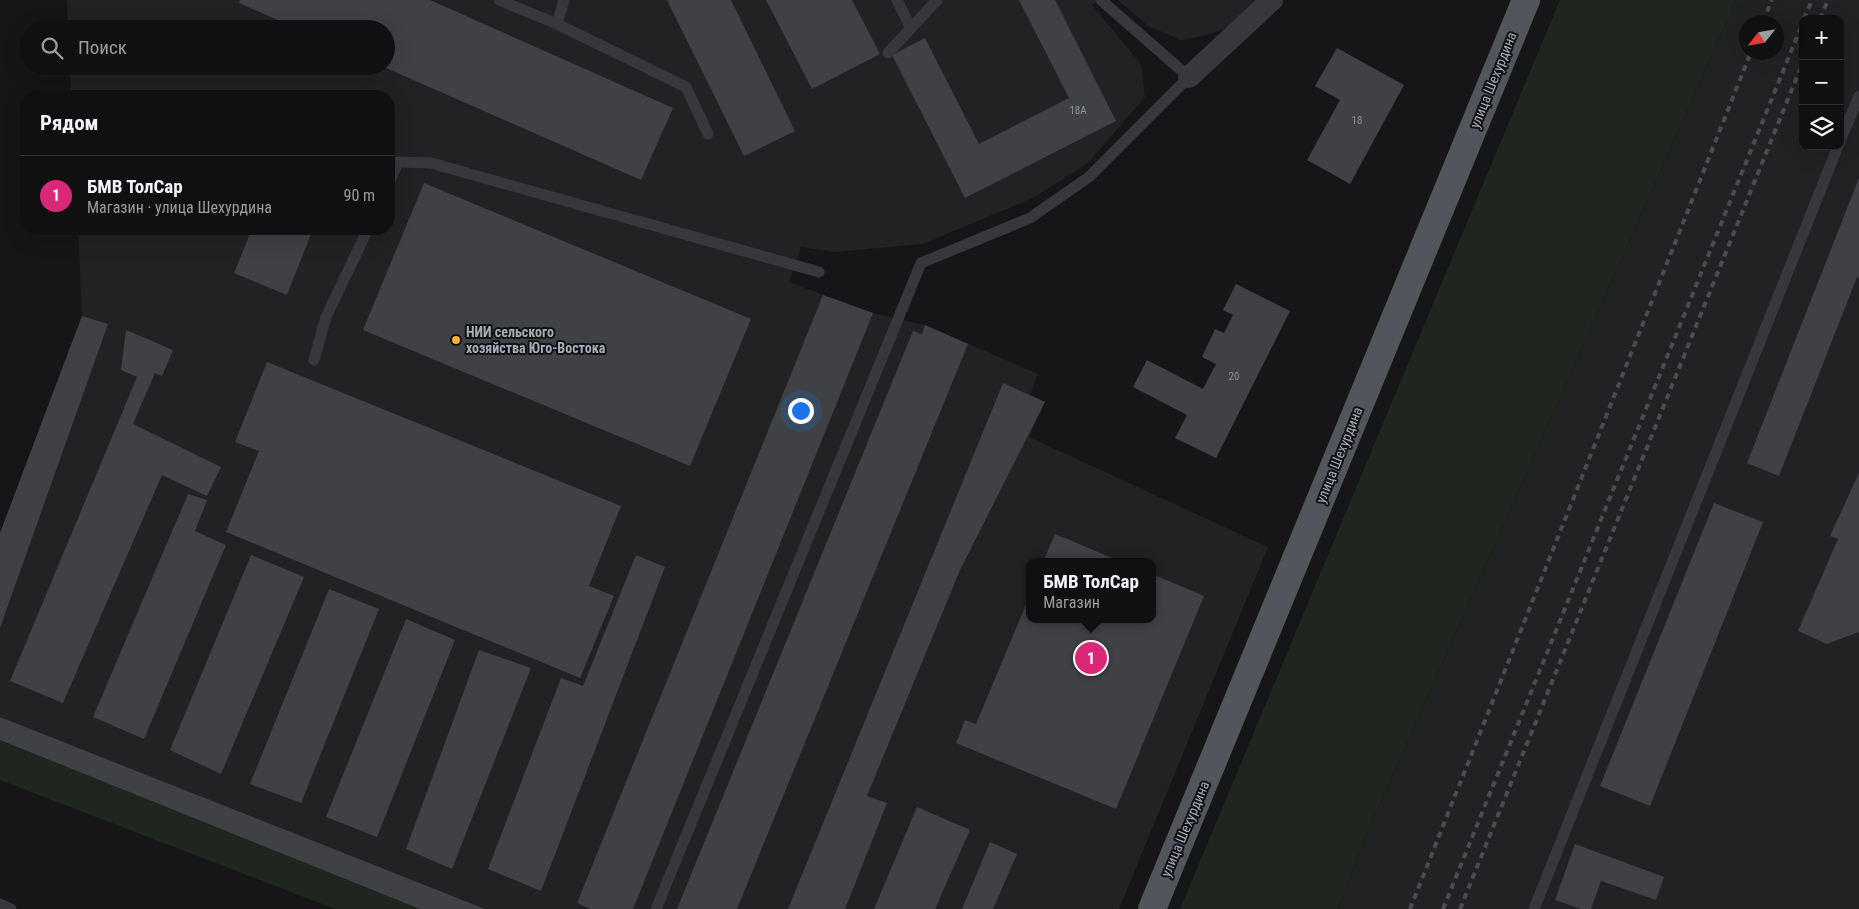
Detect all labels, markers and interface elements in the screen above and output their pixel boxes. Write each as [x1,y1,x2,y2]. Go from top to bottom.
north arrow [1739,15,1784,60]
map controls [1799,15,1844,150]
button: + [1799,15,1844,60]
search box [20,20,395,75]
street label: улица Шехурдина [1466,30,1520,130]
icon: search [38,34,66,62]
text: Поиск [78,36,127,59]
button: − [1799,60,1844,105]
house number: 18А [1069,104,1087,117]
button: layers [1799,105,1844,150]
text: Рядом [40,111,99,135]
house number: 18 [1352,114,1362,127]
text: БМВ ТолСар [87,175,183,198]
text: 1 [52,186,60,205]
text: 90 m [343,186,375,205]
text: Магазин · улица Шехурдина [87,198,272,217]
place label: НИИ сельского хозяйства Юго-Востока [466,324,606,356]
marker: НИИ сельского хозяйства Юго-Востока [450,334,462,346]
house number: 20 [1229,370,1239,383]
your location [788,398,814,424]
street label: улица Шехурдина [1312,405,1366,505]
popup [1026,558,1156,623]
text: БМВ ТолСар [1043,570,1139,593]
text: Магазин [1043,593,1100,612]
pin: 1 [1075,639,1107,677]
street label: улица Шехурдина [1158,779,1212,879]

